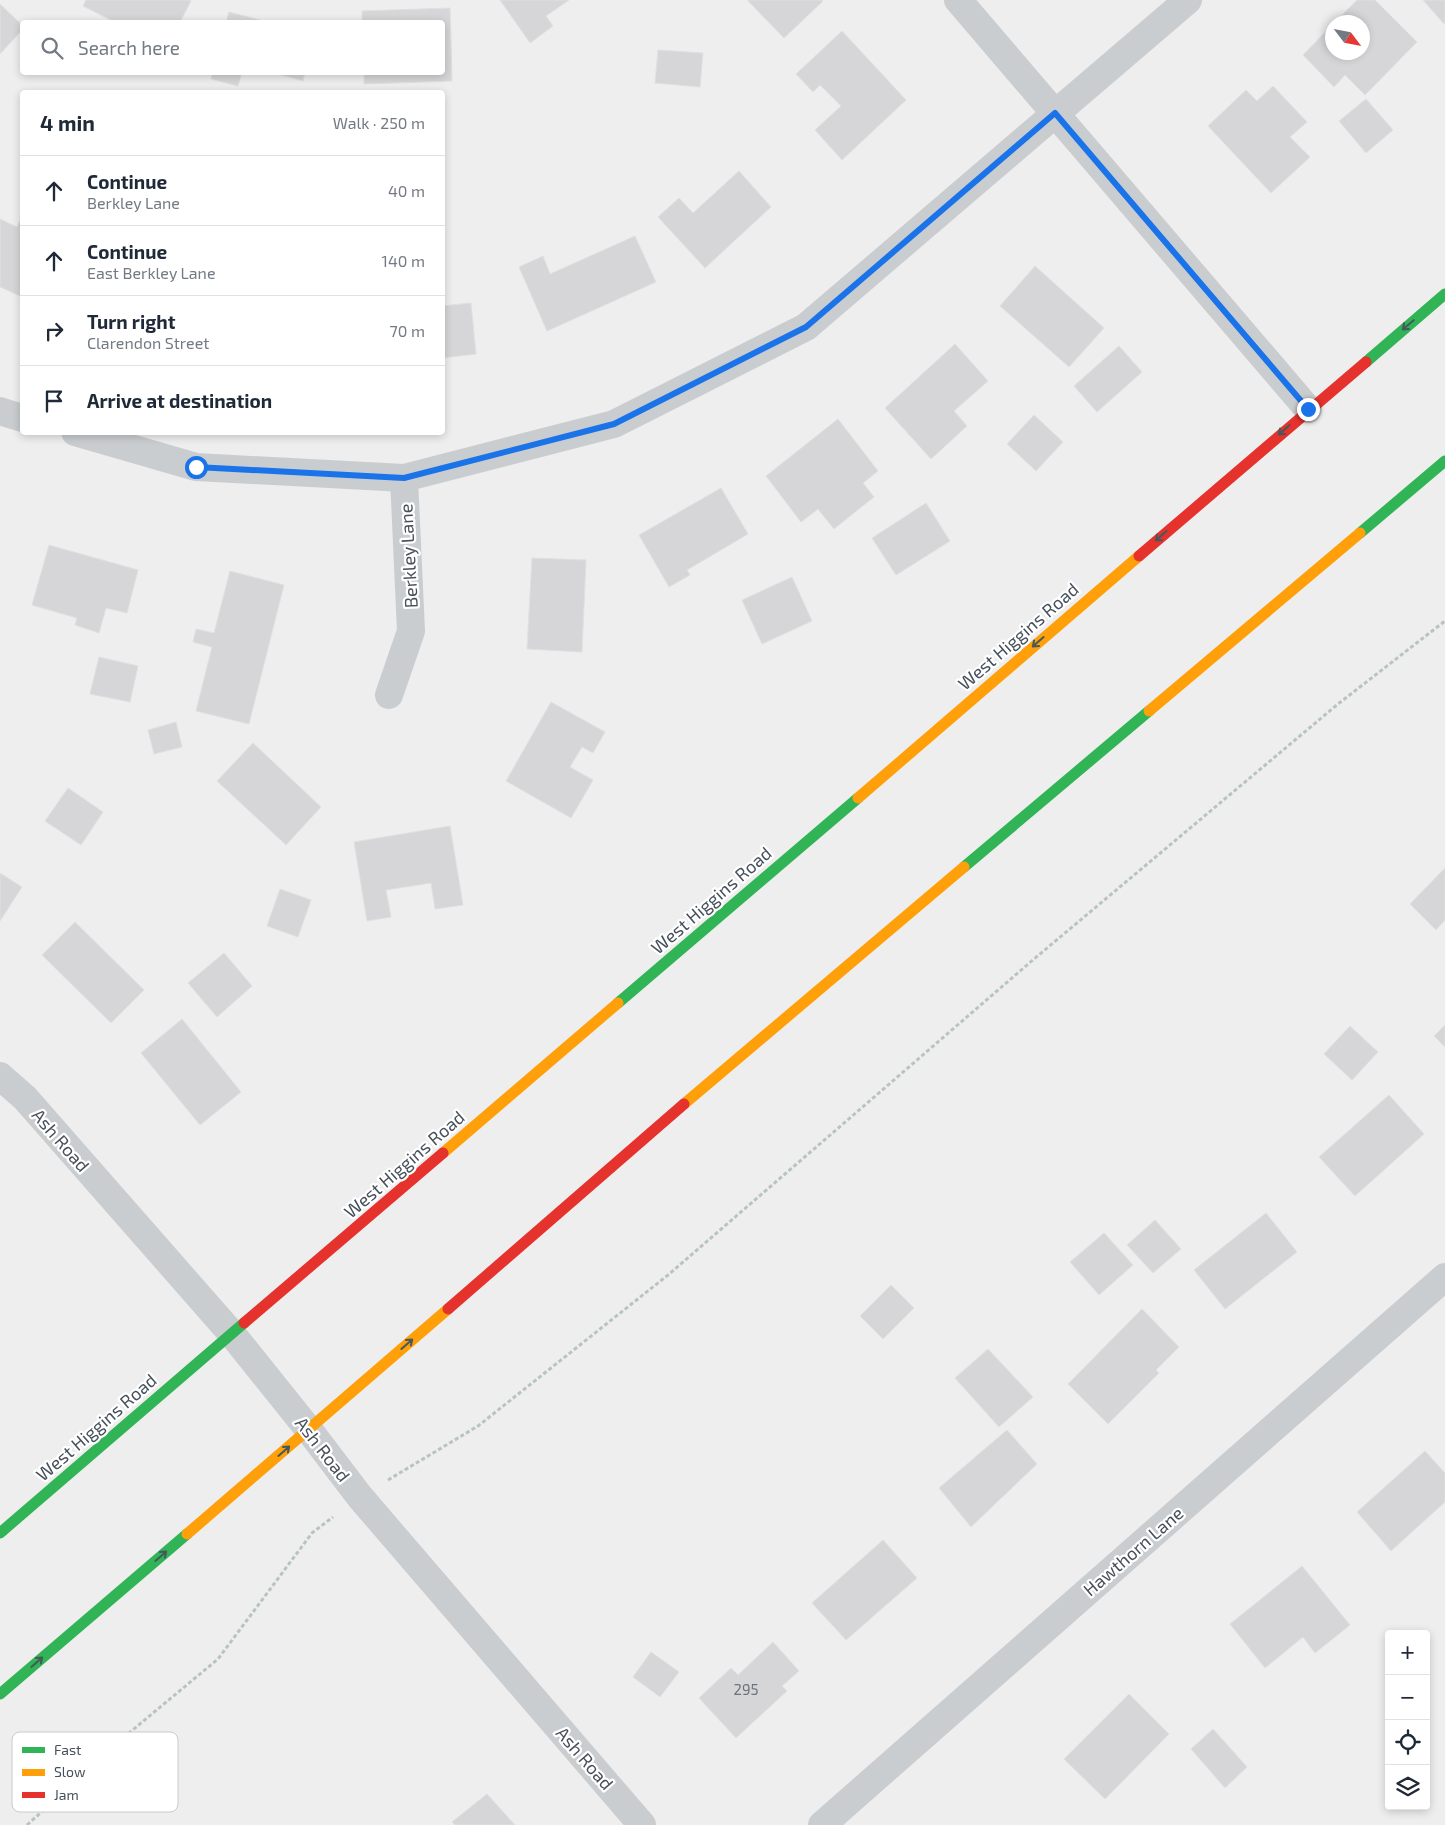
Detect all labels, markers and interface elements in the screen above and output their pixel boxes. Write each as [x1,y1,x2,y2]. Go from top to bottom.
north arrow [1325,15,1370,60]
search box [20,20,445,75]
icon: search [38,34,66,62]
text: Search here [78,36,180,59]
text: 4 min [40,110,95,135]
text: Walk · 250 m [333,113,425,132]
text: Continue [87,170,167,193]
icon: ahead [40,177,68,205]
text: 40 m [388,181,425,200]
text: Berkley Lane [87,193,180,212]
text: Continue [87,240,167,263]
icon: ahead [40,247,68,275]
text: 140 m [382,251,425,270]
text: East Berkley Lane [87,263,215,282]
text: Turn right [87,310,175,333]
icon: right [40,317,68,345]
one-way arrow [1401,319,1414,331]
text: 70 m [390,321,425,340]
text: Clarendon Street [87,333,209,352]
icon: arrive [40,387,68,415]
text: Arrive at destination [87,389,272,412]
route end [1297,398,1320,421]
one-way arrow [1278,425,1291,436]
route start [185,456,208,479]
street label: Berkley Lane [394,503,422,609]
one-way arrow [1154,531,1167,542]
street label: West Higgins Road [953,578,1083,694]
one-way arrow [1031,636,1044,648]
street label: West Higgins Road [646,842,776,958]
street label: Ash Road [28,1104,94,1176]
street label: West Higgins Road [339,1106,469,1222]
one-way arrow [400,1339,413,1350]
street label: West Higgins Road [31,1369,161,1485]
street label: Ash Road [291,1412,355,1486]
one-way arrow [277,1446,290,1457]
street label: Hawthorn Lane [1079,1502,1187,1600]
one-way arrow [154,1551,167,1562]
map controls [1385,1630,1430,1810]
button: + [1385,1630,1430,1675]
one-way arrow [30,1657,43,1668]
button: − [1385,1675,1430,1720]
house number: 295 [733,1680,759,1698]
button: locate [1385,1720,1430,1765]
street label: Ash Road [552,1722,618,1794]
legend [12,1732,178,1812]
text: Fast [54,1741,81,1758]
text: Slow [54,1763,86,1780]
button: layers [1385,1765,1430,1810]
text: Jam [54,1786,79,1803]

